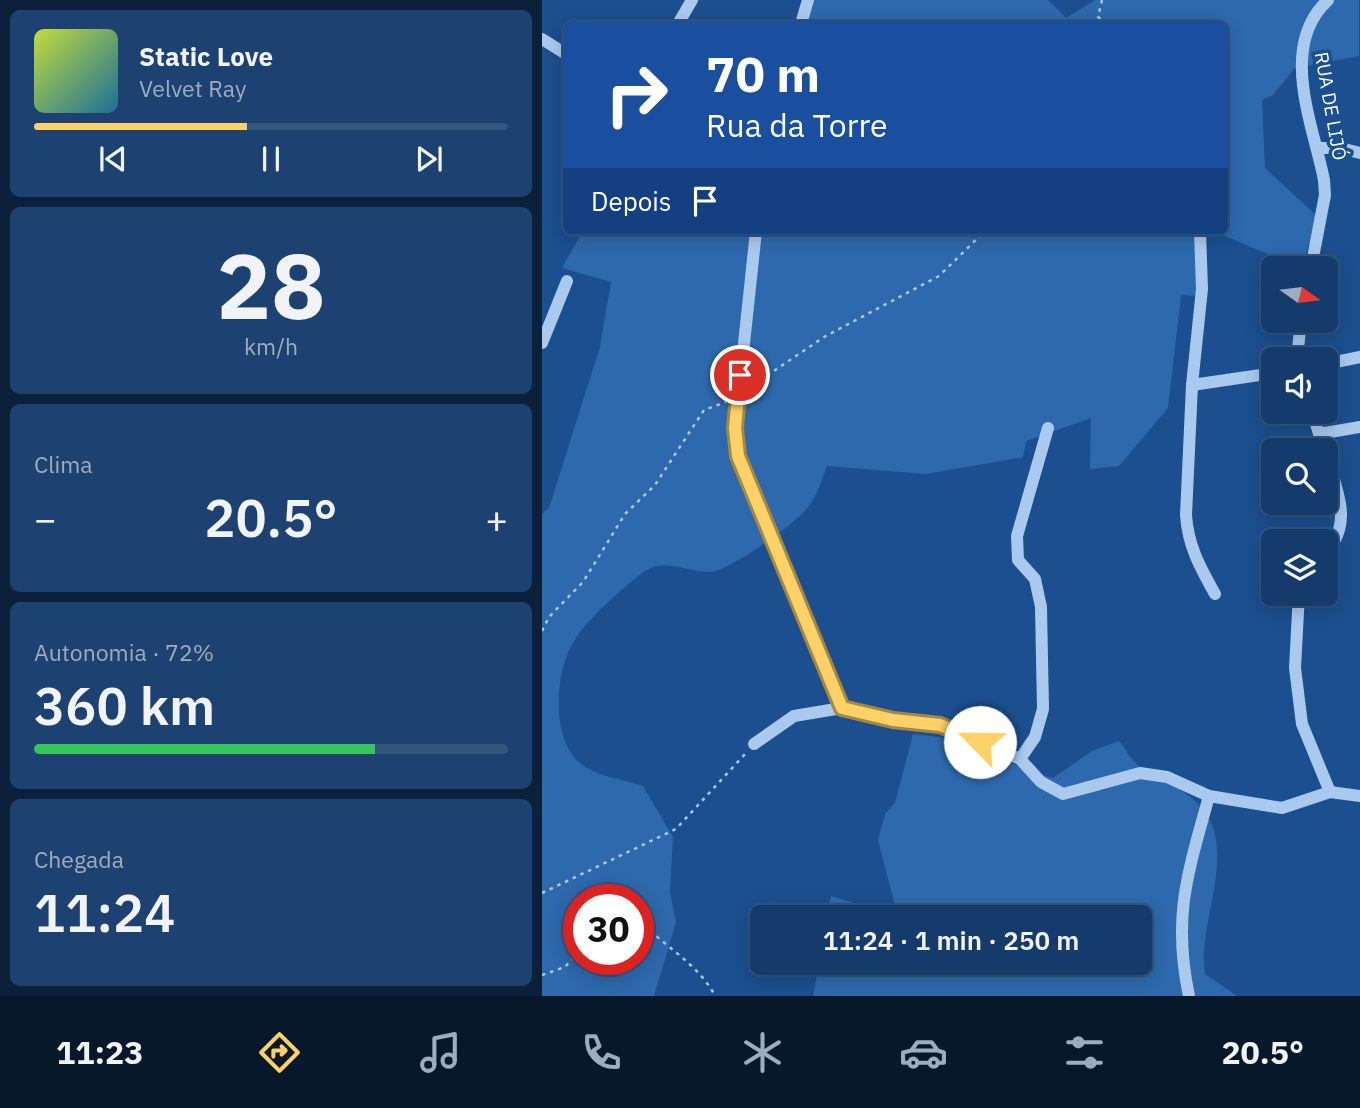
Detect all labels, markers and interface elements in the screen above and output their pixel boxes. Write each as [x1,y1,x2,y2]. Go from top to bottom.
text: Static Love [139,39,273,73]
text: 70 m [706,42,820,105]
icon: right [591,49,682,140]
street label: RUA DE LIJÓ [1310,50,1352,162]
text: Velvet Ray [139,73,246,103]
text: Rua da Torre [706,104,888,146]
icon: previous [94,140,132,178]
icon: pause [252,140,290,178]
icon: next [410,140,448,178]
icon: arrive [686,182,724,220]
text: Depois [591,184,672,218]
text: 28 [216,226,326,344]
north arrow [1261,256,1338,332]
map controls [1261,256,1338,606]
text: km/h [244,331,298,361]
pin [710,345,770,405]
button: sound [1261,347,1338,424]
icon: arrive [721,356,759,394]
button: search [1261,438,1338,515]
text: Clima [34,449,93,479]
text: 20.5° [204,484,338,551]
text: − [34,494,57,543]
text: + [485,494,508,543]
button: layers [1261,529,1338,606]
text: Autonomia · 72% [34,637,214,667]
text: 360 km [34,672,215,739]
position arrow [943,705,1017,779]
text: Chegada [34,844,124,874]
text: 11:24 [34,879,175,946]
speed limit sign: 30 [563,884,654,975]
text: 11:24 · 1 min · 250 m [823,923,1079,957]
icon: directions [255,1028,304,1077]
icon: music [416,1028,465,1077]
icon: phone [577,1028,626,1077]
icon: climate [738,1028,787,1077]
icon: car [899,1028,948,1077]
icon: filters [1060,1028,1109,1077]
text: 11:23 [56,1031,143,1073]
text: 20.5° [1221,1031,1304,1073]

